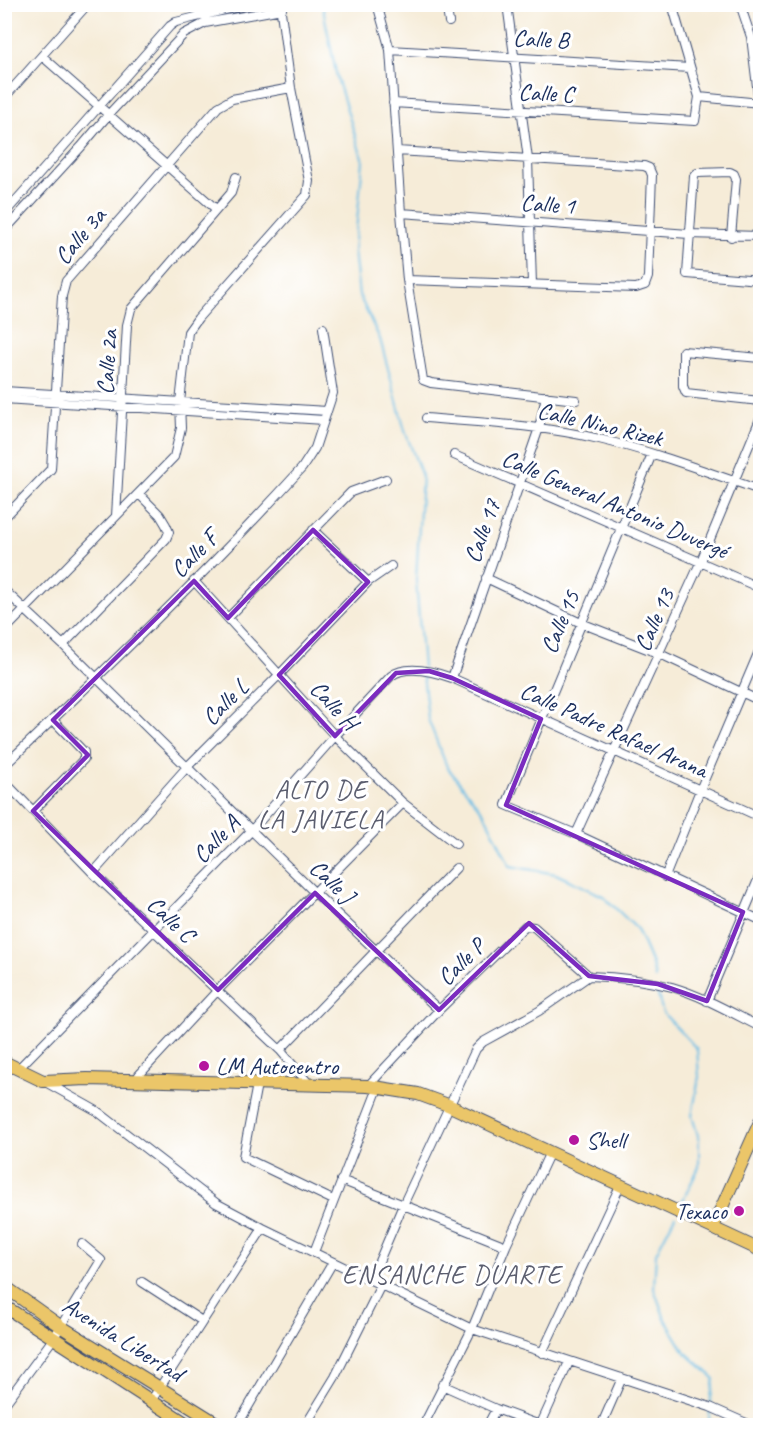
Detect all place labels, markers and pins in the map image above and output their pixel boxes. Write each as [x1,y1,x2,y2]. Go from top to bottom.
place label: LM Autocentro [216,1051,340,1081]
marker: LM Autocentro [197,1059,211,1073]
place label: Shell [586,1125,629,1155]
marker: Shell [567,1133,581,1147]
place label: Texaco [676,1196,729,1226]
marker: Texaco [732,1204,746,1218]

